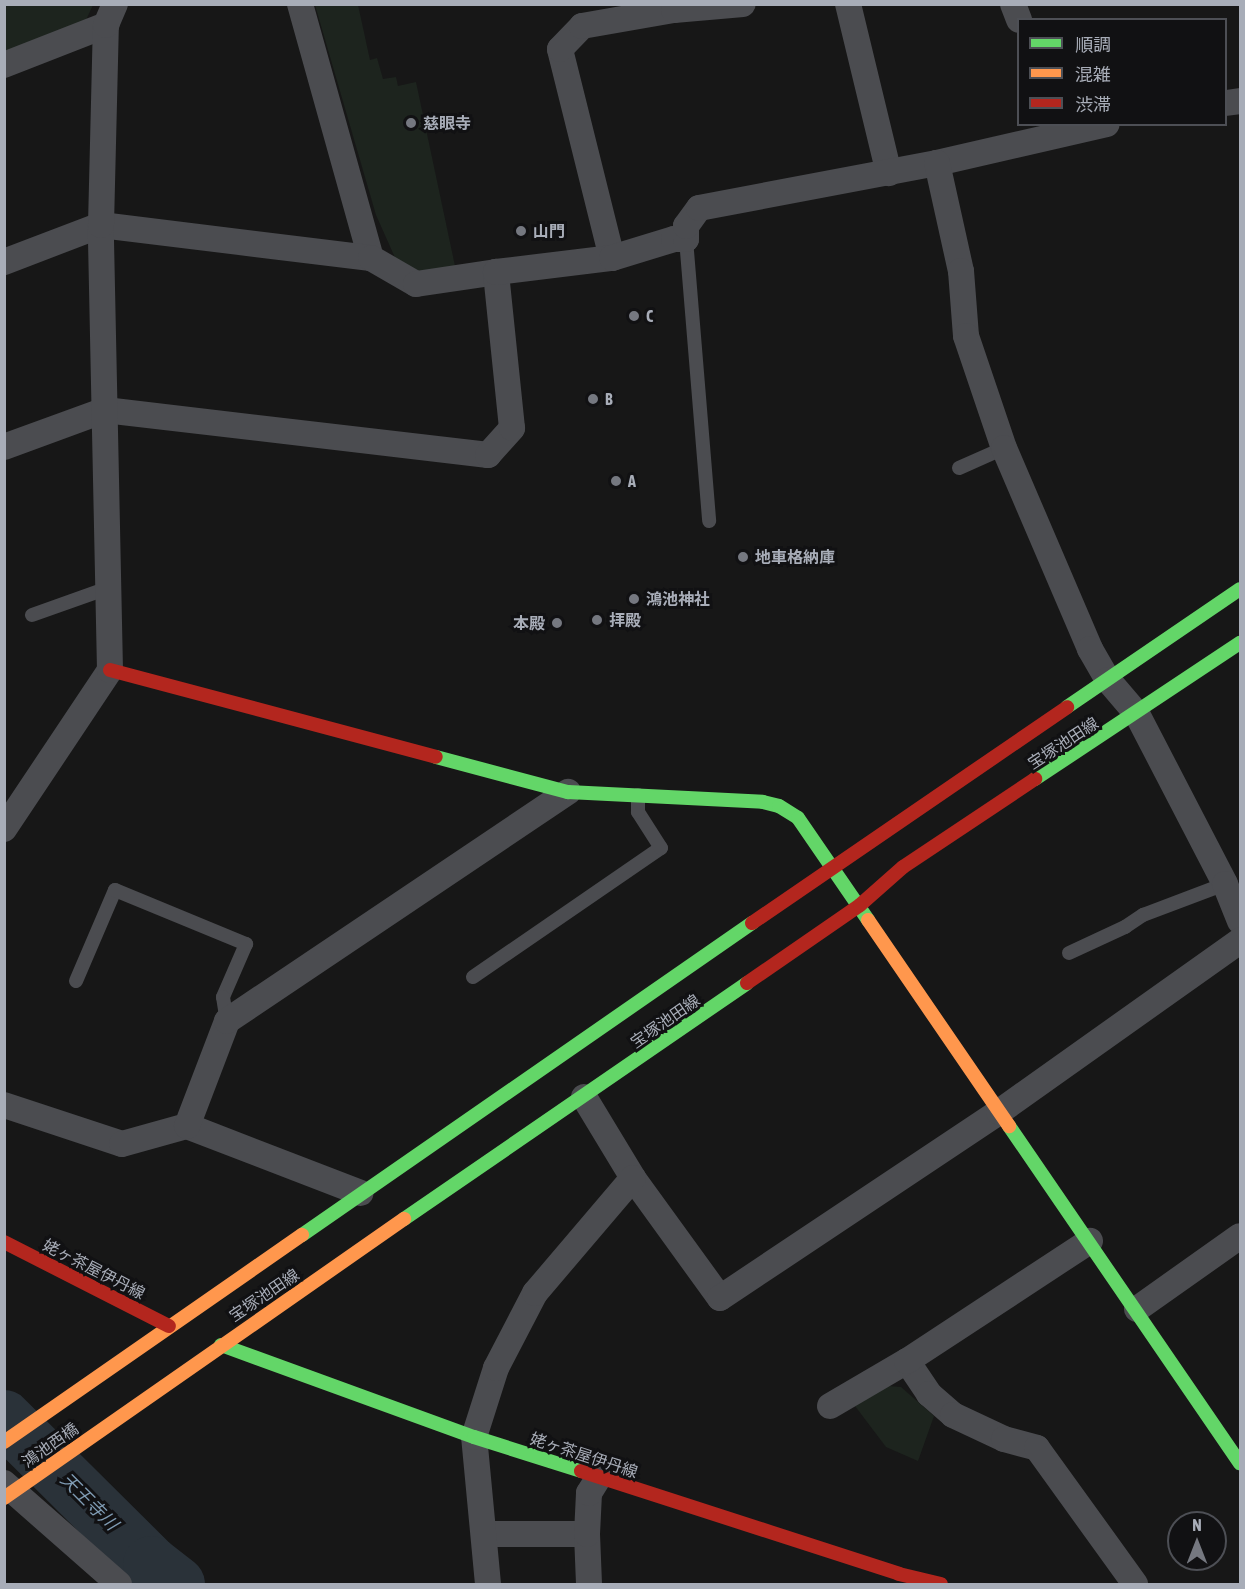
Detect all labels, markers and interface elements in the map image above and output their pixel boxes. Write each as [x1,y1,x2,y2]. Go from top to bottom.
legend [1017,18,1227,126]
text: 順調 [1075,34,1111,55]
text: 混雑 [1075,64,1111,85]
text: 渋滞 [1075,94,1111,115]
place label: 慈眼寺 [423,113,471,133]
marker: 慈眼寺 [404,116,418,130]
place label: 山門 [533,221,565,241]
marker: 山門 [514,224,528,238]
place label: C [646,306,653,326]
marker: C [627,309,641,323]
place label: B [605,389,613,409]
marker: B [586,392,600,406]
place label: A [628,471,636,491]
marker: A [609,474,623,488]
place label: 地車格納庫 [755,547,835,567]
marker: 地車格納庫 [736,550,750,564]
place label: 鴻池神社 [646,589,710,609]
marker: 鴻池神社 [627,592,641,606]
place label: 拝殿 [609,610,641,630]
place label: 本殿 [513,613,545,633]
marker: 拝殿 [590,613,604,627]
marker: 本殿 [550,616,564,630]
street label: 宝塚池田線 [1024,713,1102,773]
street label: 宝塚池田線 [627,990,703,1052]
street label: 姥ヶ茶屋伊丹線 [40,1235,148,1303]
street label: 宝塚池田線 [225,1265,303,1325]
street label: 鴻池西橋 [18,1419,82,1471]
street label: 姥ヶ茶屋伊丹線 [528,1429,640,1481]
water label: 天王寺川 [56,1469,122,1535]
north arrow [1167,1511,1227,1571]
text: N [1192,1516,1202,1534]

